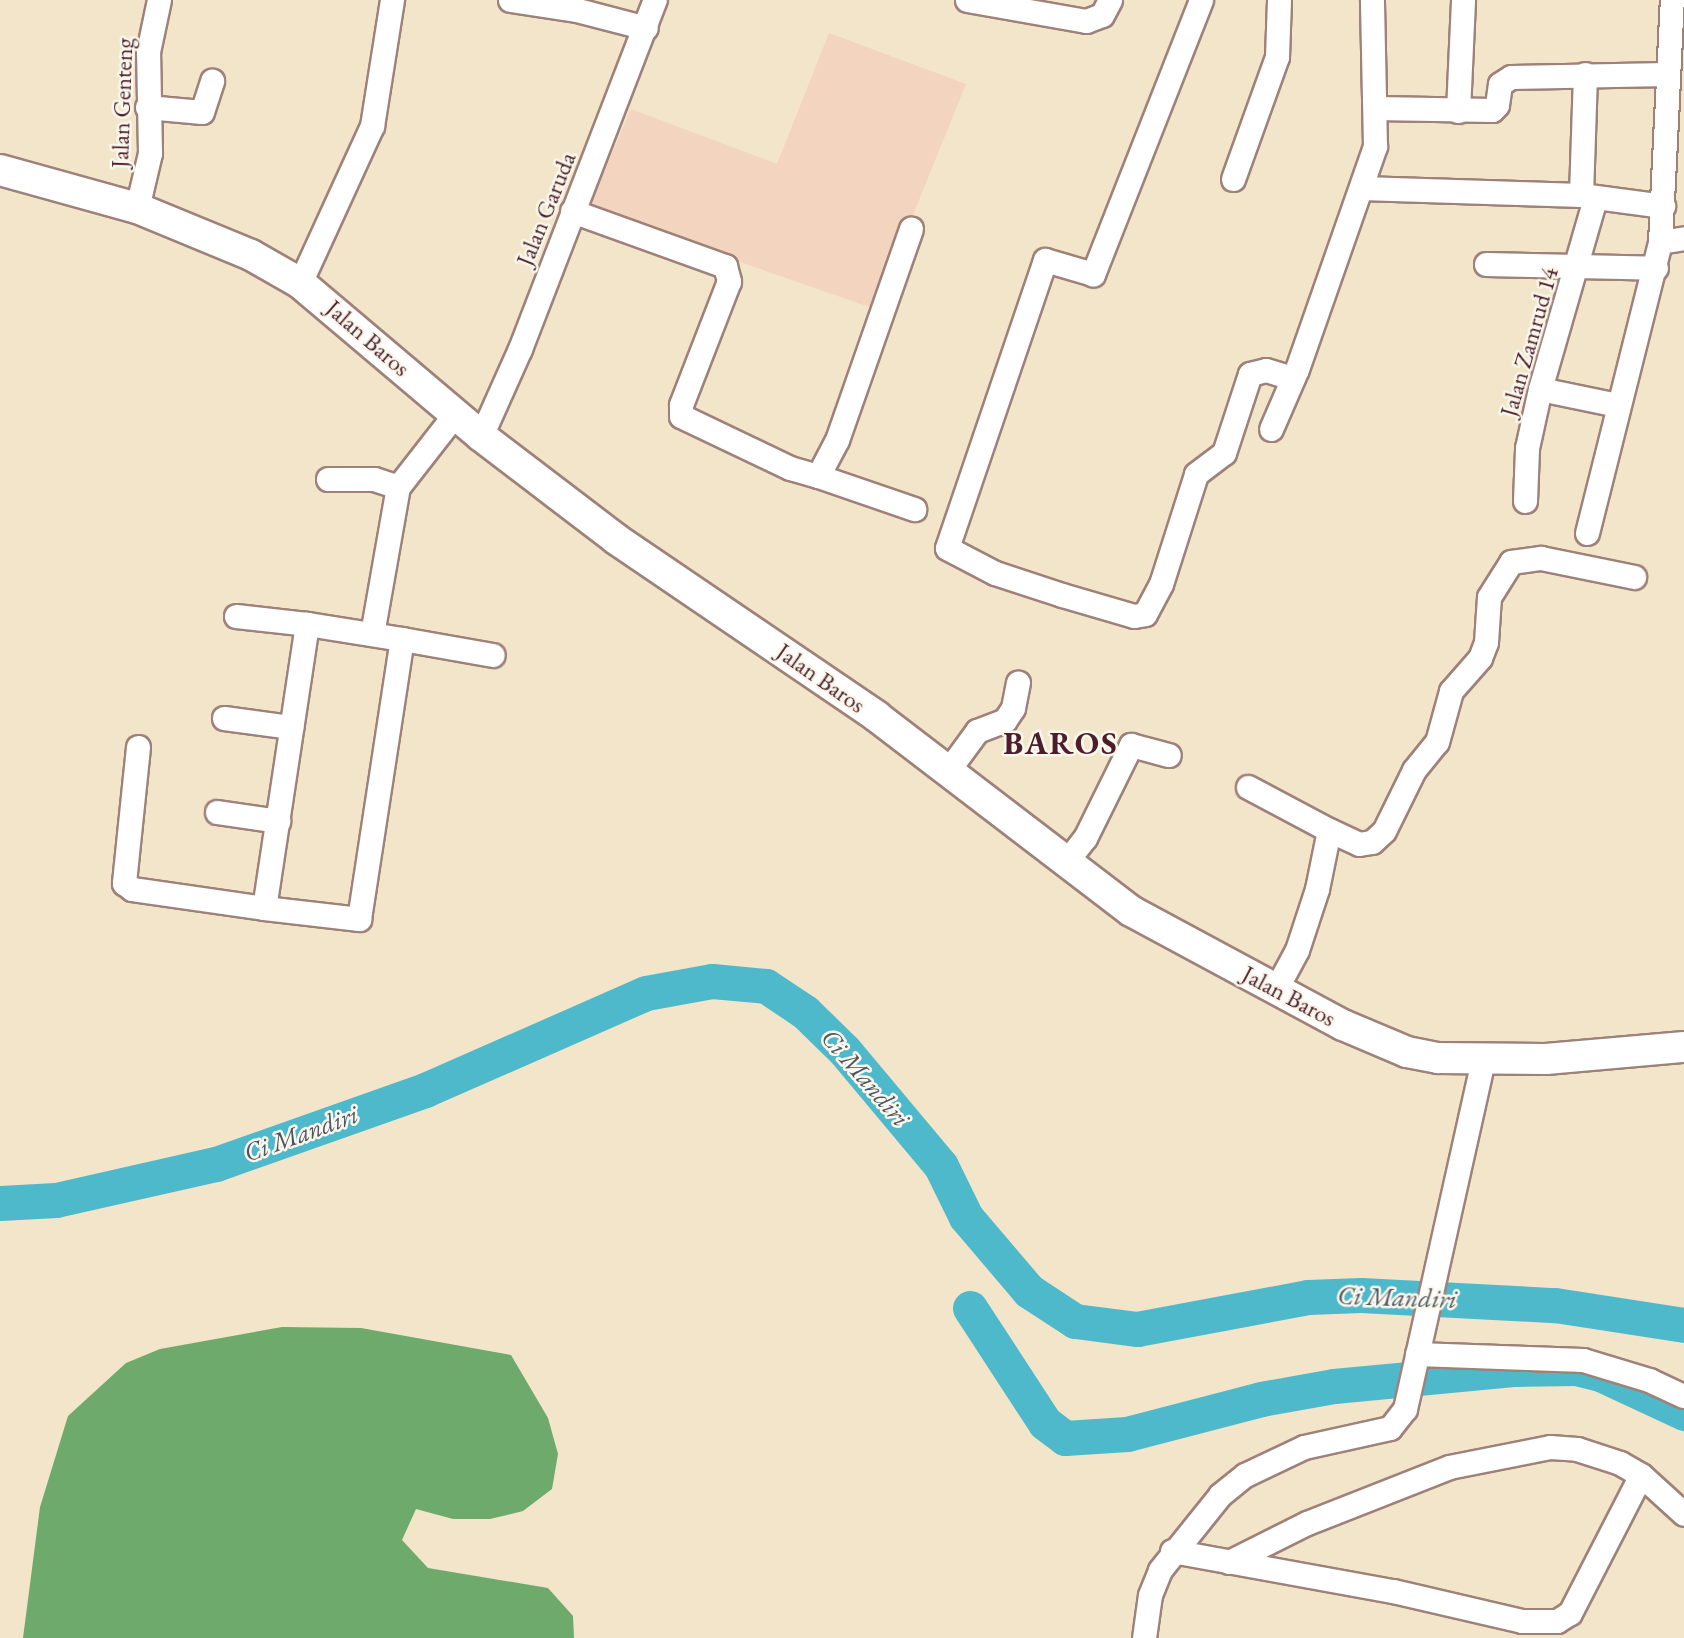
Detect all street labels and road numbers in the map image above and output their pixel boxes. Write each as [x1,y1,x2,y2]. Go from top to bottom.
street label: Jalan Genteng [105,37,139,169]
street label: Jalan Garuda [510,148,582,270]
street label: Jalan Zamrud 14 [1494,264,1564,420]
street label: Jalan Baros [320,294,416,382]
street label: Jalan Baros [771,637,871,719]
street label: Jalan Baros [1237,959,1341,1033]

